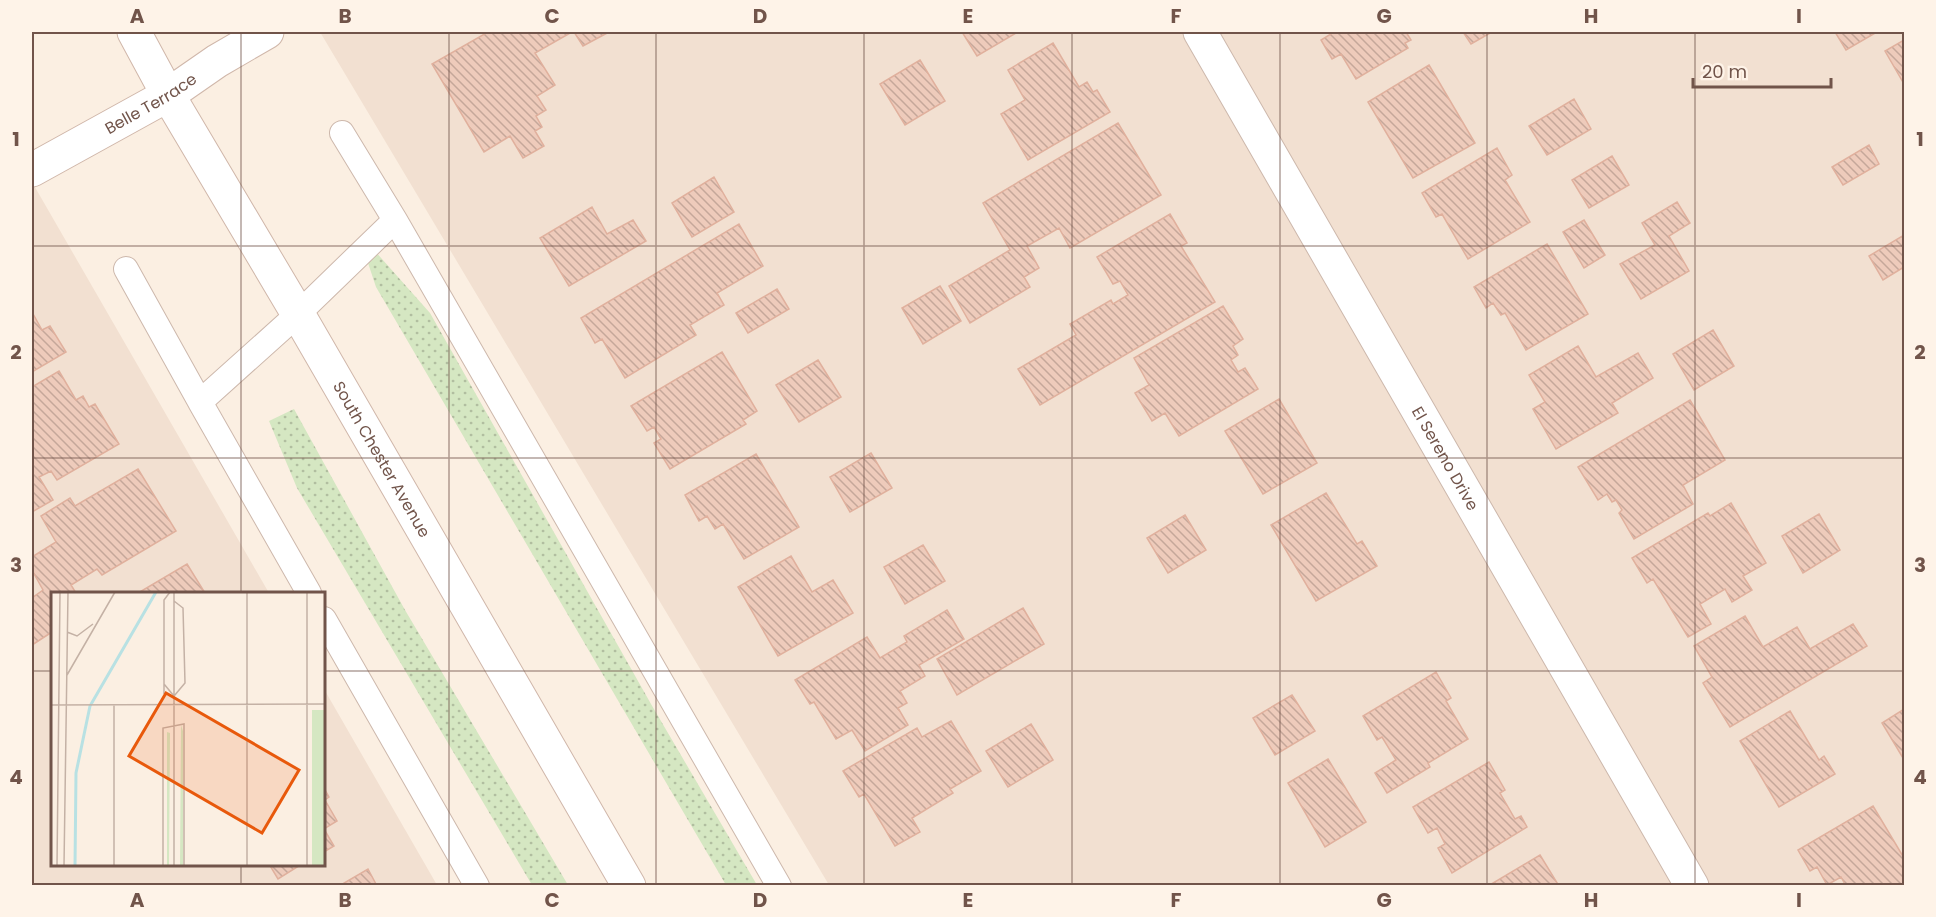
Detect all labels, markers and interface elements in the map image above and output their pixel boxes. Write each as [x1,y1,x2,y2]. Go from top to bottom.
text: A [130,2,145,30]
text: B [338,2,352,30]
text: C [544,2,560,30]
text: D [753,2,767,30]
text: E [963,2,973,30]
text: F [1171,2,1182,30]
text: G [1376,2,1392,30]
text: H [1584,2,1598,30]
text: I [1796,2,1802,30]
scale bar [1693,51,1831,89]
text: 20 m [1702,59,1747,84]
street label: Belle Terrace [101,68,201,140]
text: 1 [12,125,20,153]
text: 1 [1916,125,1924,153]
text: 2 [10,338,22,366]
text: 2 [1914,338,1926,366]
street label: South Chester Avenue [327,377,436,542]
street label: El Sereno Drive [1406,402,1484,515]
text: 3 [10,551,22,579]
text: 3 [1914,551,1926,579]
inset map [51,592,326,866]
text: 4 [9,763,23,791]
text: 4 [1913,763,1927,791]
text: A [130,886,145,914]
text: B [338,886,352,914]
text: C [544,886,560,914]
text: D [753,886,767,914]
text: E [963,886,973,914]
text: F [1171,886,1182,914]
text: G [1376,886,1392,914]
text: H [1584,886,1598,914]
text: I [1796,886,1802,914]

